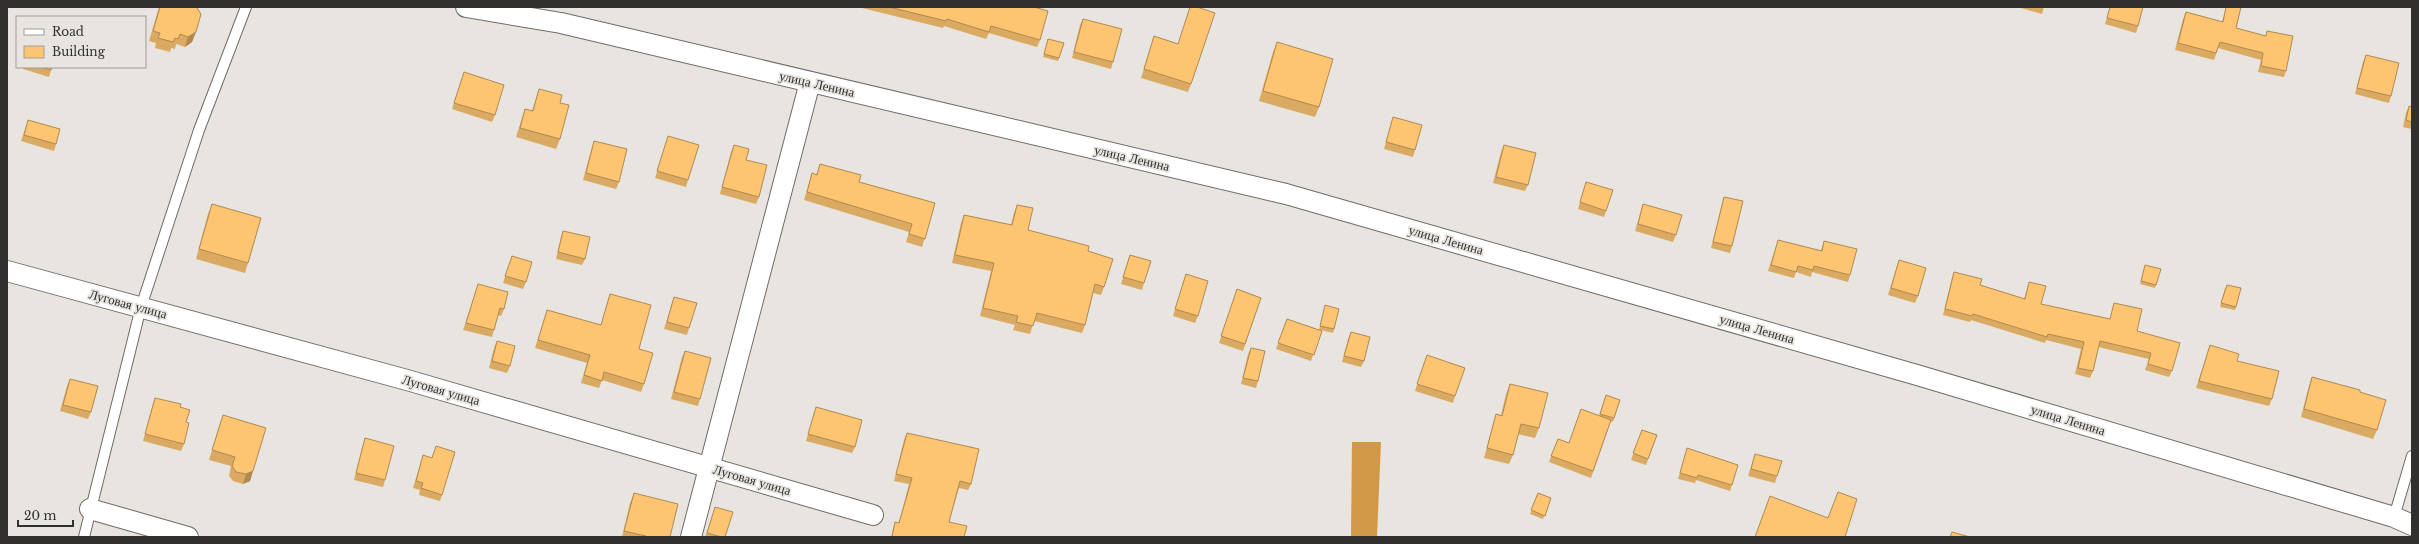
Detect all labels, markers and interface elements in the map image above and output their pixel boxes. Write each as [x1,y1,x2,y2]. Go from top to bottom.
legend [16,16,146,68]
text: Road [52,24,84,39]
text: Building [52,44,106,59]
street label: улица Ленина [778,67,857,101]
street label: улица Ленина [1093,141,1172,175]
street label: улица Ленина [1407,221,1486,259]
street label: Луговая улица [87,285,169,323]
street label: улица Ленина [1718,310,1797,348]
street label: Луговая улица [400,371,482,409]
street label: улица Ленина [2029,401,2108,439]
street label: Луговая улица [711,461,793,499]
scale bar [18,502,73,528]
text: 20 m [24,508,56,523]

